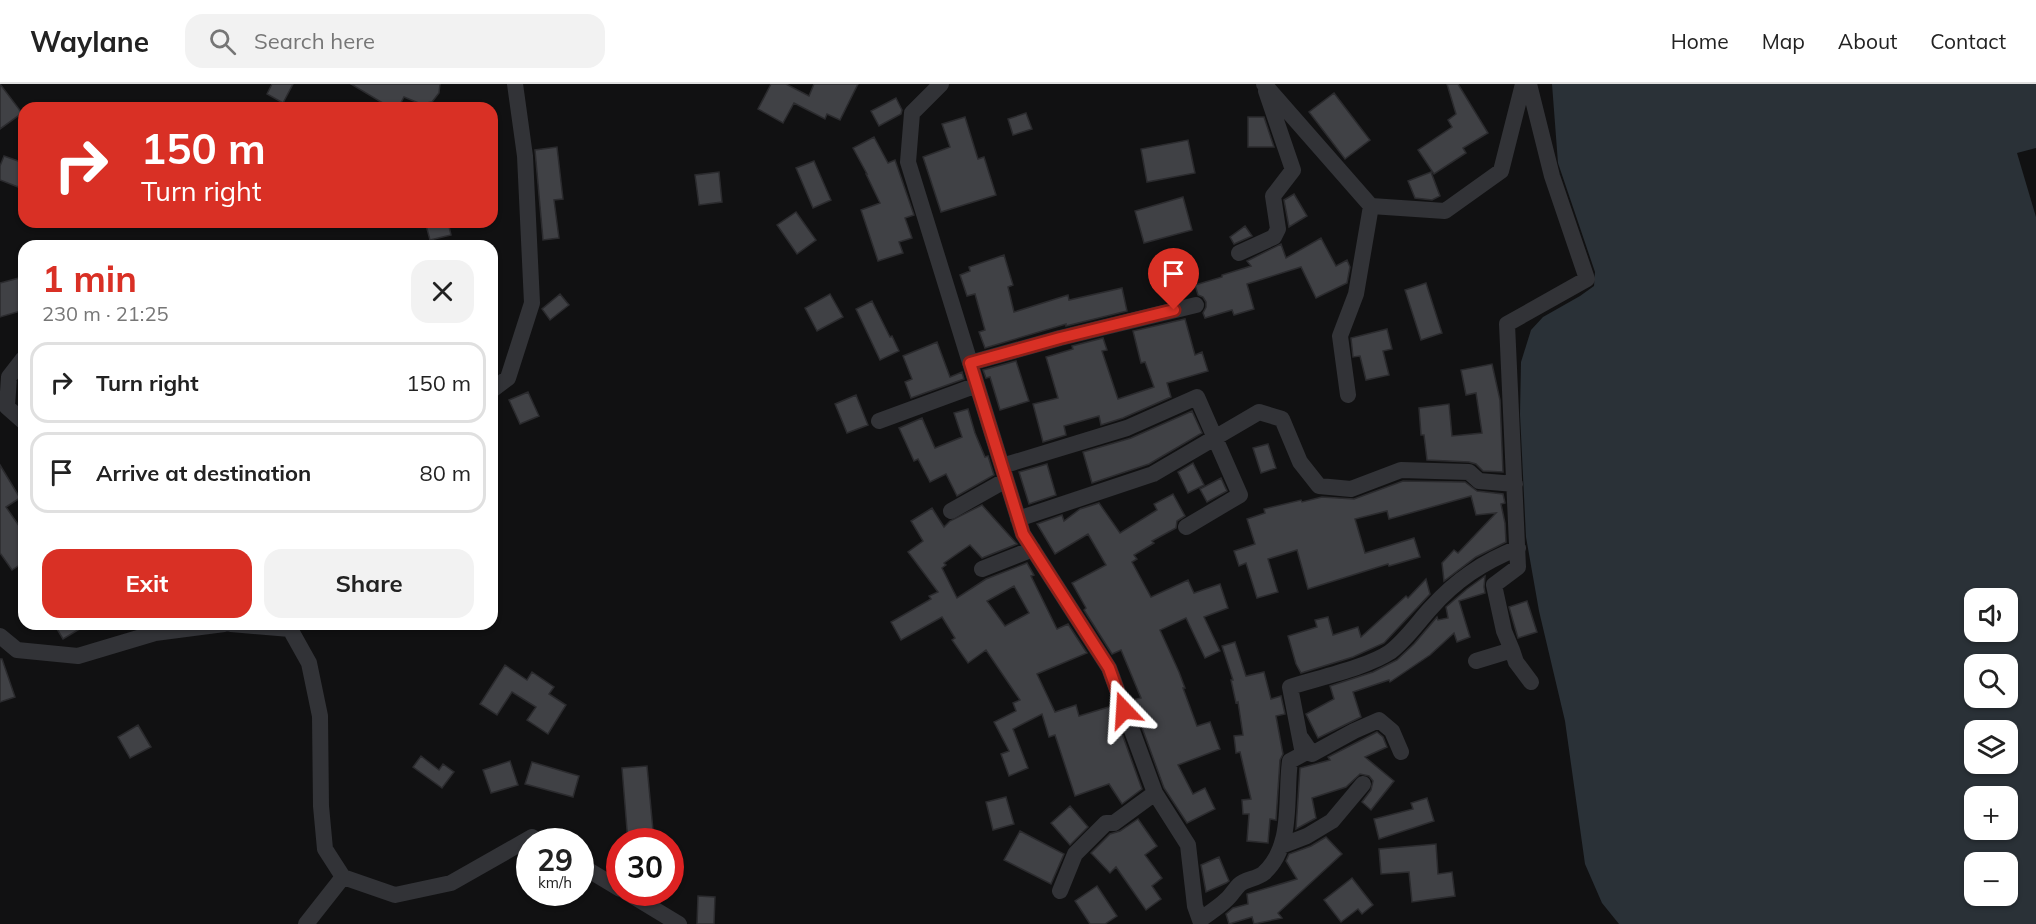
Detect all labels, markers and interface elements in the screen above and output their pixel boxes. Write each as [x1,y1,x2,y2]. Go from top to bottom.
search box [185,14,605,68]
text: Waylane [30,24,149,59]
icon: search [206,25,239,58]
text: Search here [254,27,375,55]
text: Home [1671,28,1729,54]
text: Map [1762,28,1805,54]
text: About [1838,28,1897,54]
text: Contact [1930,28,2006,54]
text: 150 m [141,122,266,175]
icon: right [42,126,120,204]
text: Turn right [141,174,261,208]
pin [1148,248,1199,310]
text: 1 min [42,256,137,301]
icon: arrive [1157,257,1190,290]
button: close [411,260,474,323]
text: 230 m · 21:25 [42,301,168,326]
icon: right [45,366,78,399]
text: Turn right [96,369,199,397]
text: 150 m [406,369,471,397]
icon: arrive [45,456,78,489]
text: Arrive at destination [96,459,311,487]
text: 80 m [420,459,471,487]
button: Exit [42,549,252,618]
button: Share [264,549,474,618]
map controls [1964,588,2018,906]
button: sound [1964,588,2018,642]
button: search [1964,654,2018,708]
position arrow [1092,678,1156,742]
button: layers [1964,720,2018,774]
button: + [1964,786,2018,840]
speed limit sign: 30 [606,828,684,906]
text: 29 [537,841,573,879]
button: − [1964,852,2018,906]
text: km/h [538,873,572,892]

